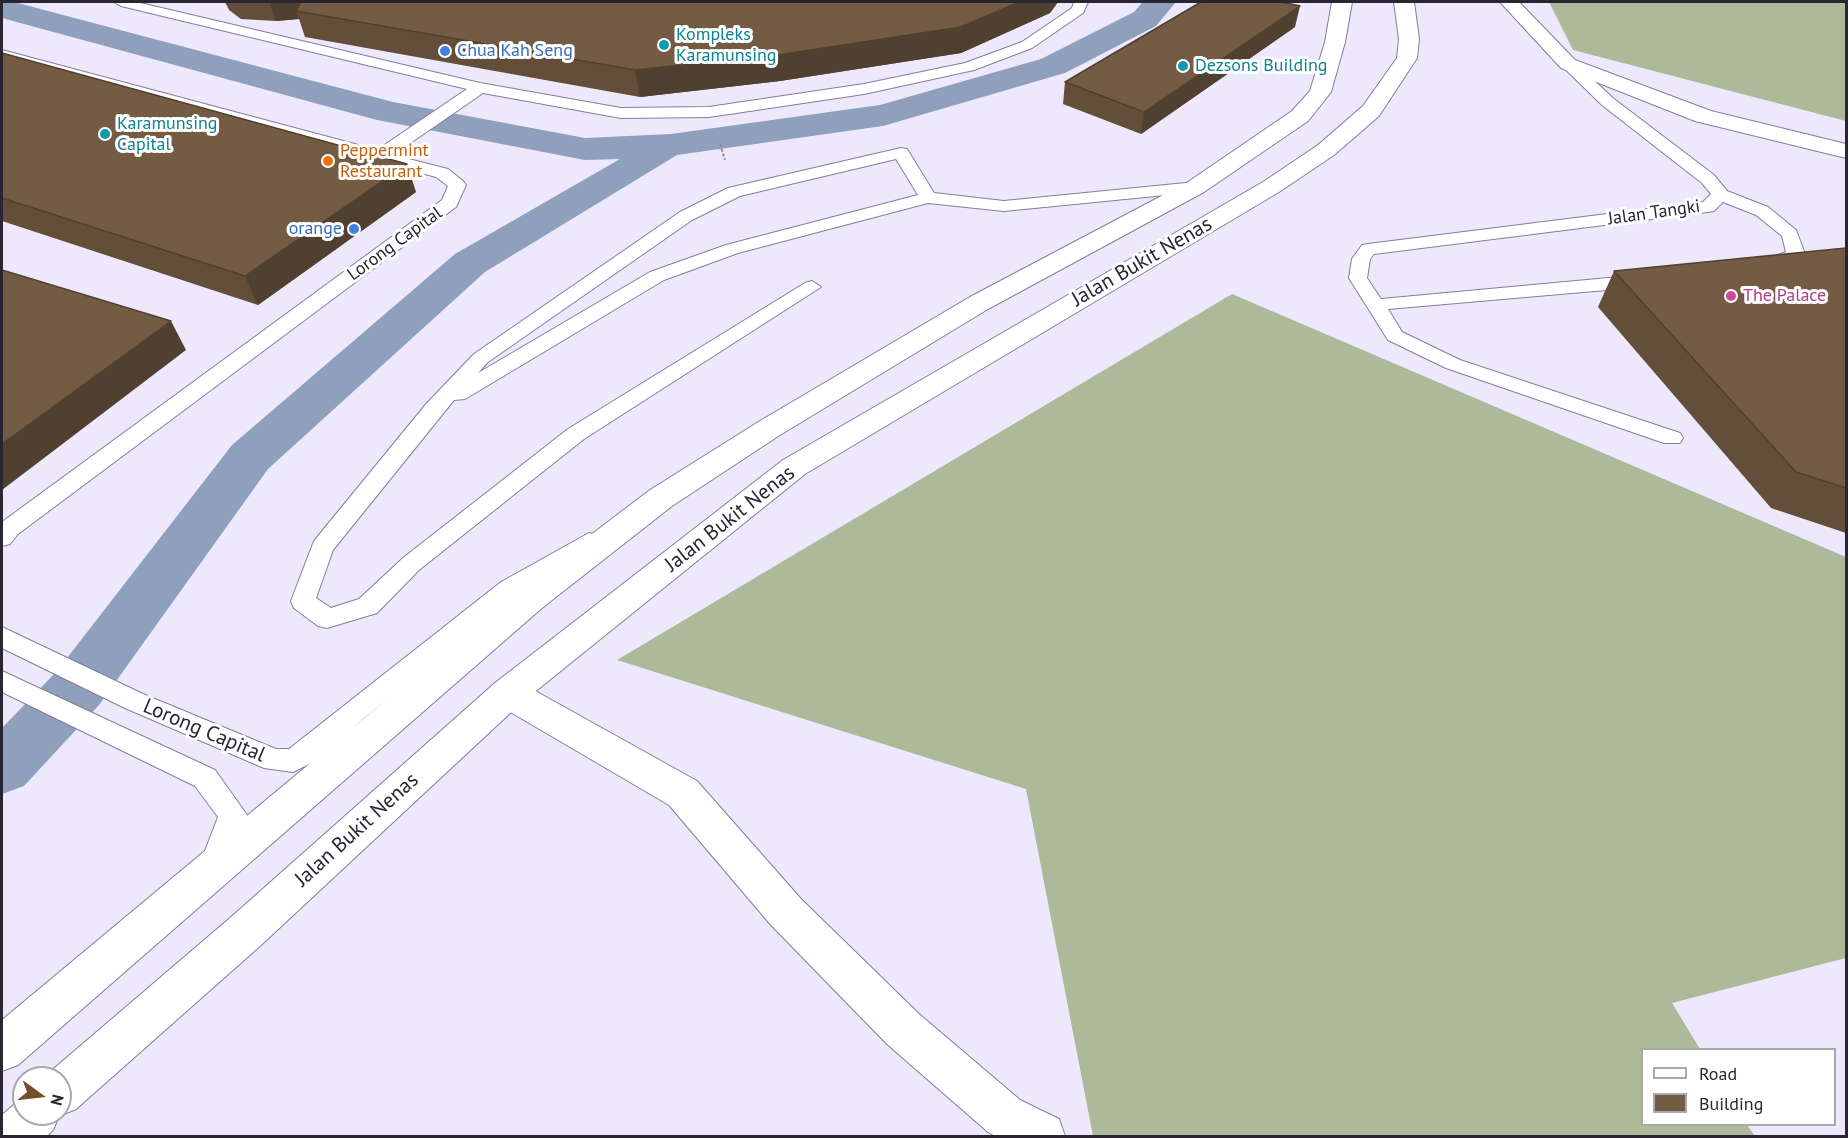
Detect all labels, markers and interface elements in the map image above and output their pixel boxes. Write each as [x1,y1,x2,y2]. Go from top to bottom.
place label: Kompleks Karamunsing [676,24,777,66]
marker: Kompleks Karamunsing [657,38,671,52]
place label: Chua Kah Seng [457,40,573,62]
marker: Chua Kah Seng [438,44,452,58]
place label: Dezsons Building [1195,55,1328,77]
marker: Dezsons Building [1176,59,1190,73]
place label: Karamunsing Capital [117,113,218,156]
marker: Karamunsing Capital [98,127,112,141]
place label: Peppermint Restaurant [340,140,429,182]
marker: Peppermint Restaurant [321,154,335,168]
street label: Jalan Tangki [1606,196,1702,230]
street label: Lorong Capital [343,202,447,286]
street label: Jalan Bukit Nenas [1067,212,1217,312]
place label: orange [289,218,342,240]
marker: orange [347,222,361,236]
place label: The Palace [1743,285,1826,307]
marker: The Palace [1724,289,1738,303]
street label: Jalan Bukit Nenas [660,461,800,577]
street label: Lorong Capital [139,694,269,768]
street label: Jalan Bukit Nenas [290,768,424,892]
legend [1641,1048,1836,1126]
text: Road [1699,1062,1737,1085]
north arrow [12,1066,72,1126]
text: N [46,1092,68,1108]
text: Building [1699,1092,1763,1115]

